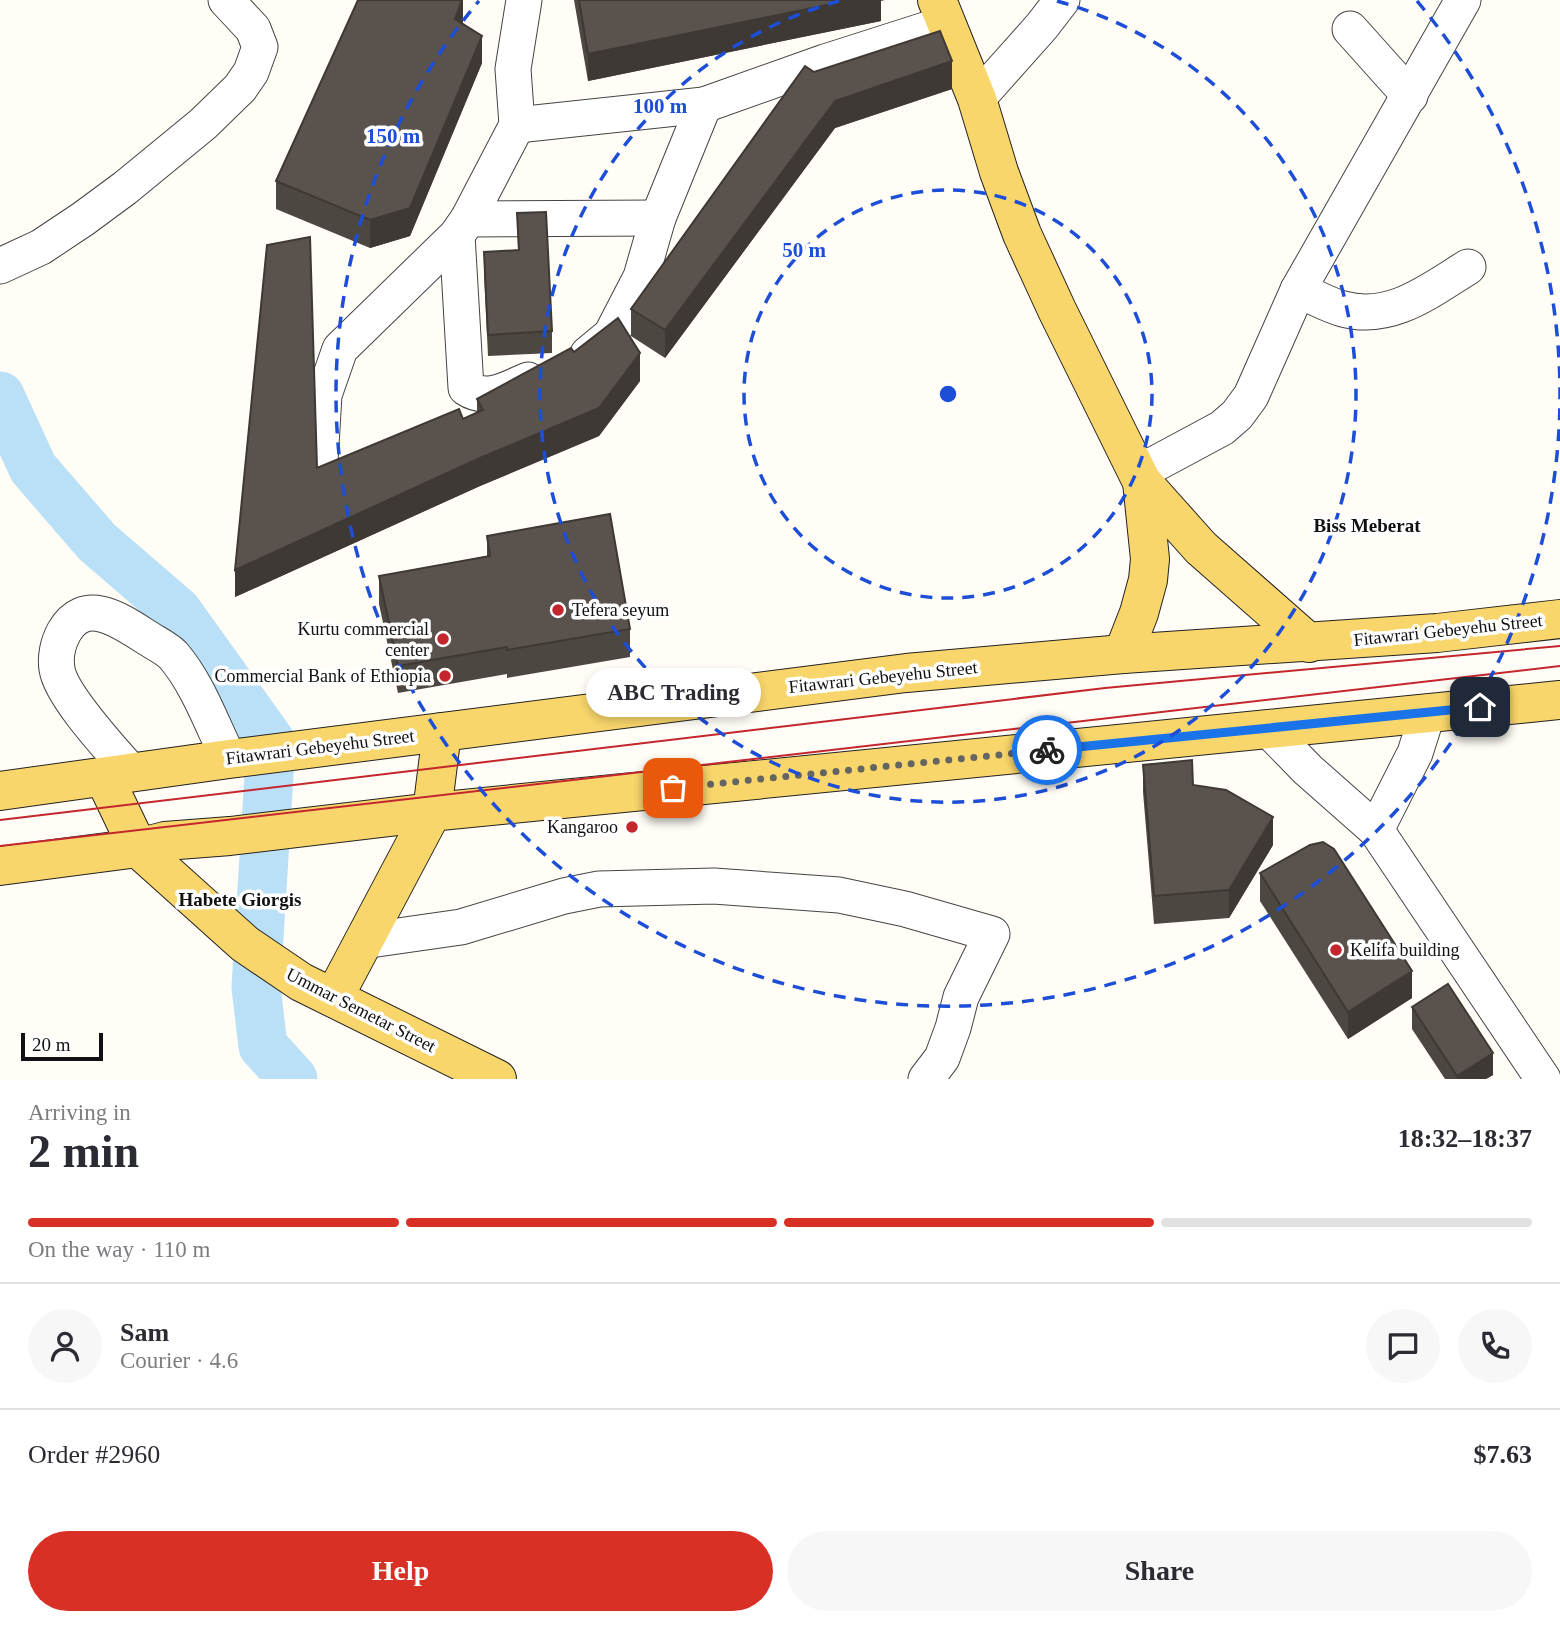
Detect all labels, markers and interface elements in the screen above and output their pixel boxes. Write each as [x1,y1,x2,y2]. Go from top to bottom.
text: 100 m [633,94,688,118]
text: 150 m [366,124,421,148]
text: 50 m [782,238,826,262]
centre of rings [936,382,960,406]
district label: Biss Meberat [1313,515,1421,536]
place label: Tefera seyum [572,600,669,620]
marker: Tefera seyum [550,602,566,618]
street label: Fitawrari Gebeyehu Street [1353,610,1543,650]
place label: Kurtu commercial center [298,619,429,660]
marker: Kurtu commercial center [435,631,451,647]
street label: Fitawrari Gebeyehu Street [788,657,978,697]
place label: Commercial Bank of Ethiopia [215,666,431,686]
marker: Commercial Bank of Ethiopia [437,668,453,684]
callout: ABC Trading [586,669,760,718]
pin [1450,677,1510,737]
text: ABC Trading [607,680,740,705]
icon: home [1461,688,1499,726]
courier [1012,715,1082,785]
street label: Fitawrari Gebeyehu Street [225,726,415,768]
icon: bike [1028,731,1066,769]
pin [643,758,703,818]
icon: bag [654,769,692,807]
place label: Kangaroo [547,817,618,837]
marker: Kangaroo [624,819,640,835]
district label: Habete Giorgis [179,889,301,910]
place label: Kelifa building [1350,940,1459,960]
marker: Kelifa building [1328,942,1344,958]
street label: Ummar Semetar Street [283,964,439,1056]
scale bar [21,1030,103,1062]
text: 20 m [32,1034,71,1055]
text: Arriving in [28,1100,131,1125]
text: 18:32–18:37 [1398,1124,1532,1153]
text: 2 min [28,1126,139,1177]
text: On the way · 110 m [28,1237,210,1262]
button: person [28,1309,102,1383]
button: chat [1366,1309,1440,1383]
button: phone [1458,1309,1532,1383]
text: Sam [120,1318,169,1347]
text: Courier · 4.6 [120,1348,238,1373]
text: Order #2960 [28,1440,160,1469]
text: $7.63 [1474,1440,1532,1469]
button: Help [28,1531,773,1611]
button: Share [787,1531,1532,1611]

